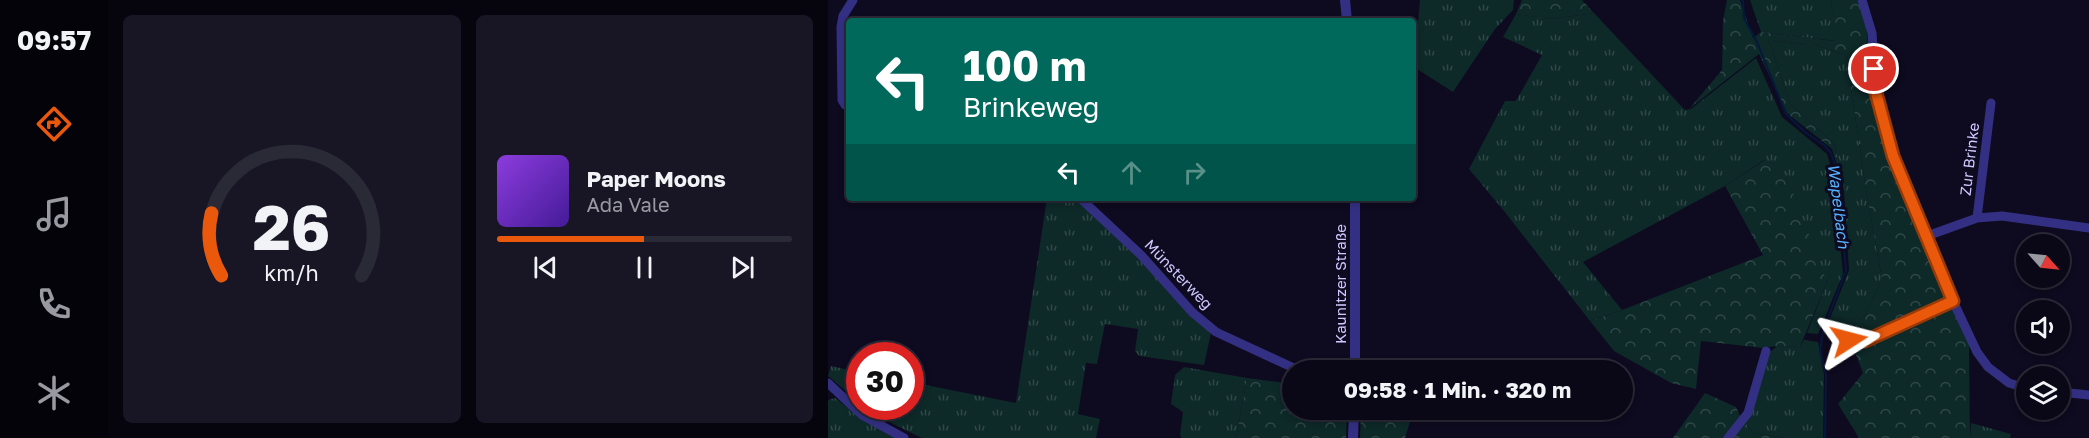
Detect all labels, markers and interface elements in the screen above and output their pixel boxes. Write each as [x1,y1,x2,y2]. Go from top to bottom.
text: 09:57 [17,24,91,56]
text: 100 m [963,40,1086,90]
icon: left [864,42,942,120]
pin [1848,43,1899,94]
icon: arrive [1857,52,1890,85]
text: Brinkeweg [963,91,1099,123]
icon: directions [33,103,75,145]
street label: Zur Brinke [1956,121,1982,197]
icon: left [1052,156,1085,189]
icon: ahead [1115,156,1148,189]
icon: right [1178,156,1211,189]
water label: Wapelbach [1824,162,1854,251]
text: Paper Moons [587,165,726,192]
text: 26 [253,189,331,264]
text: Ada Vale [587,192,670,216]
icon: music [33,193,75,235]
street label: Kaunitzer Straße [1331,224,1349,344]
north arrow [2016,234,2070,288]
map controls [2016,234,2070,420]
street label: Münsterweg [1141,235,1217,313]
icon: previous [529,251,562,284]
icon: pause [628,251,661,284]
icon: next [726,251,759,284]
text: km/h [264,260,319,286]
icon: phone [33,283,75,325]
button: sound [2016,300,2070,354]
position arrow [1817,308,1881,372]
speed limit sign: 30 [846,342,924,420]
button: layers [2016,366,2070,420]
icon: climate [33,372,75,414]
text: 09:58 · 1 Min. · 320 m [1344,376,1571,403]

